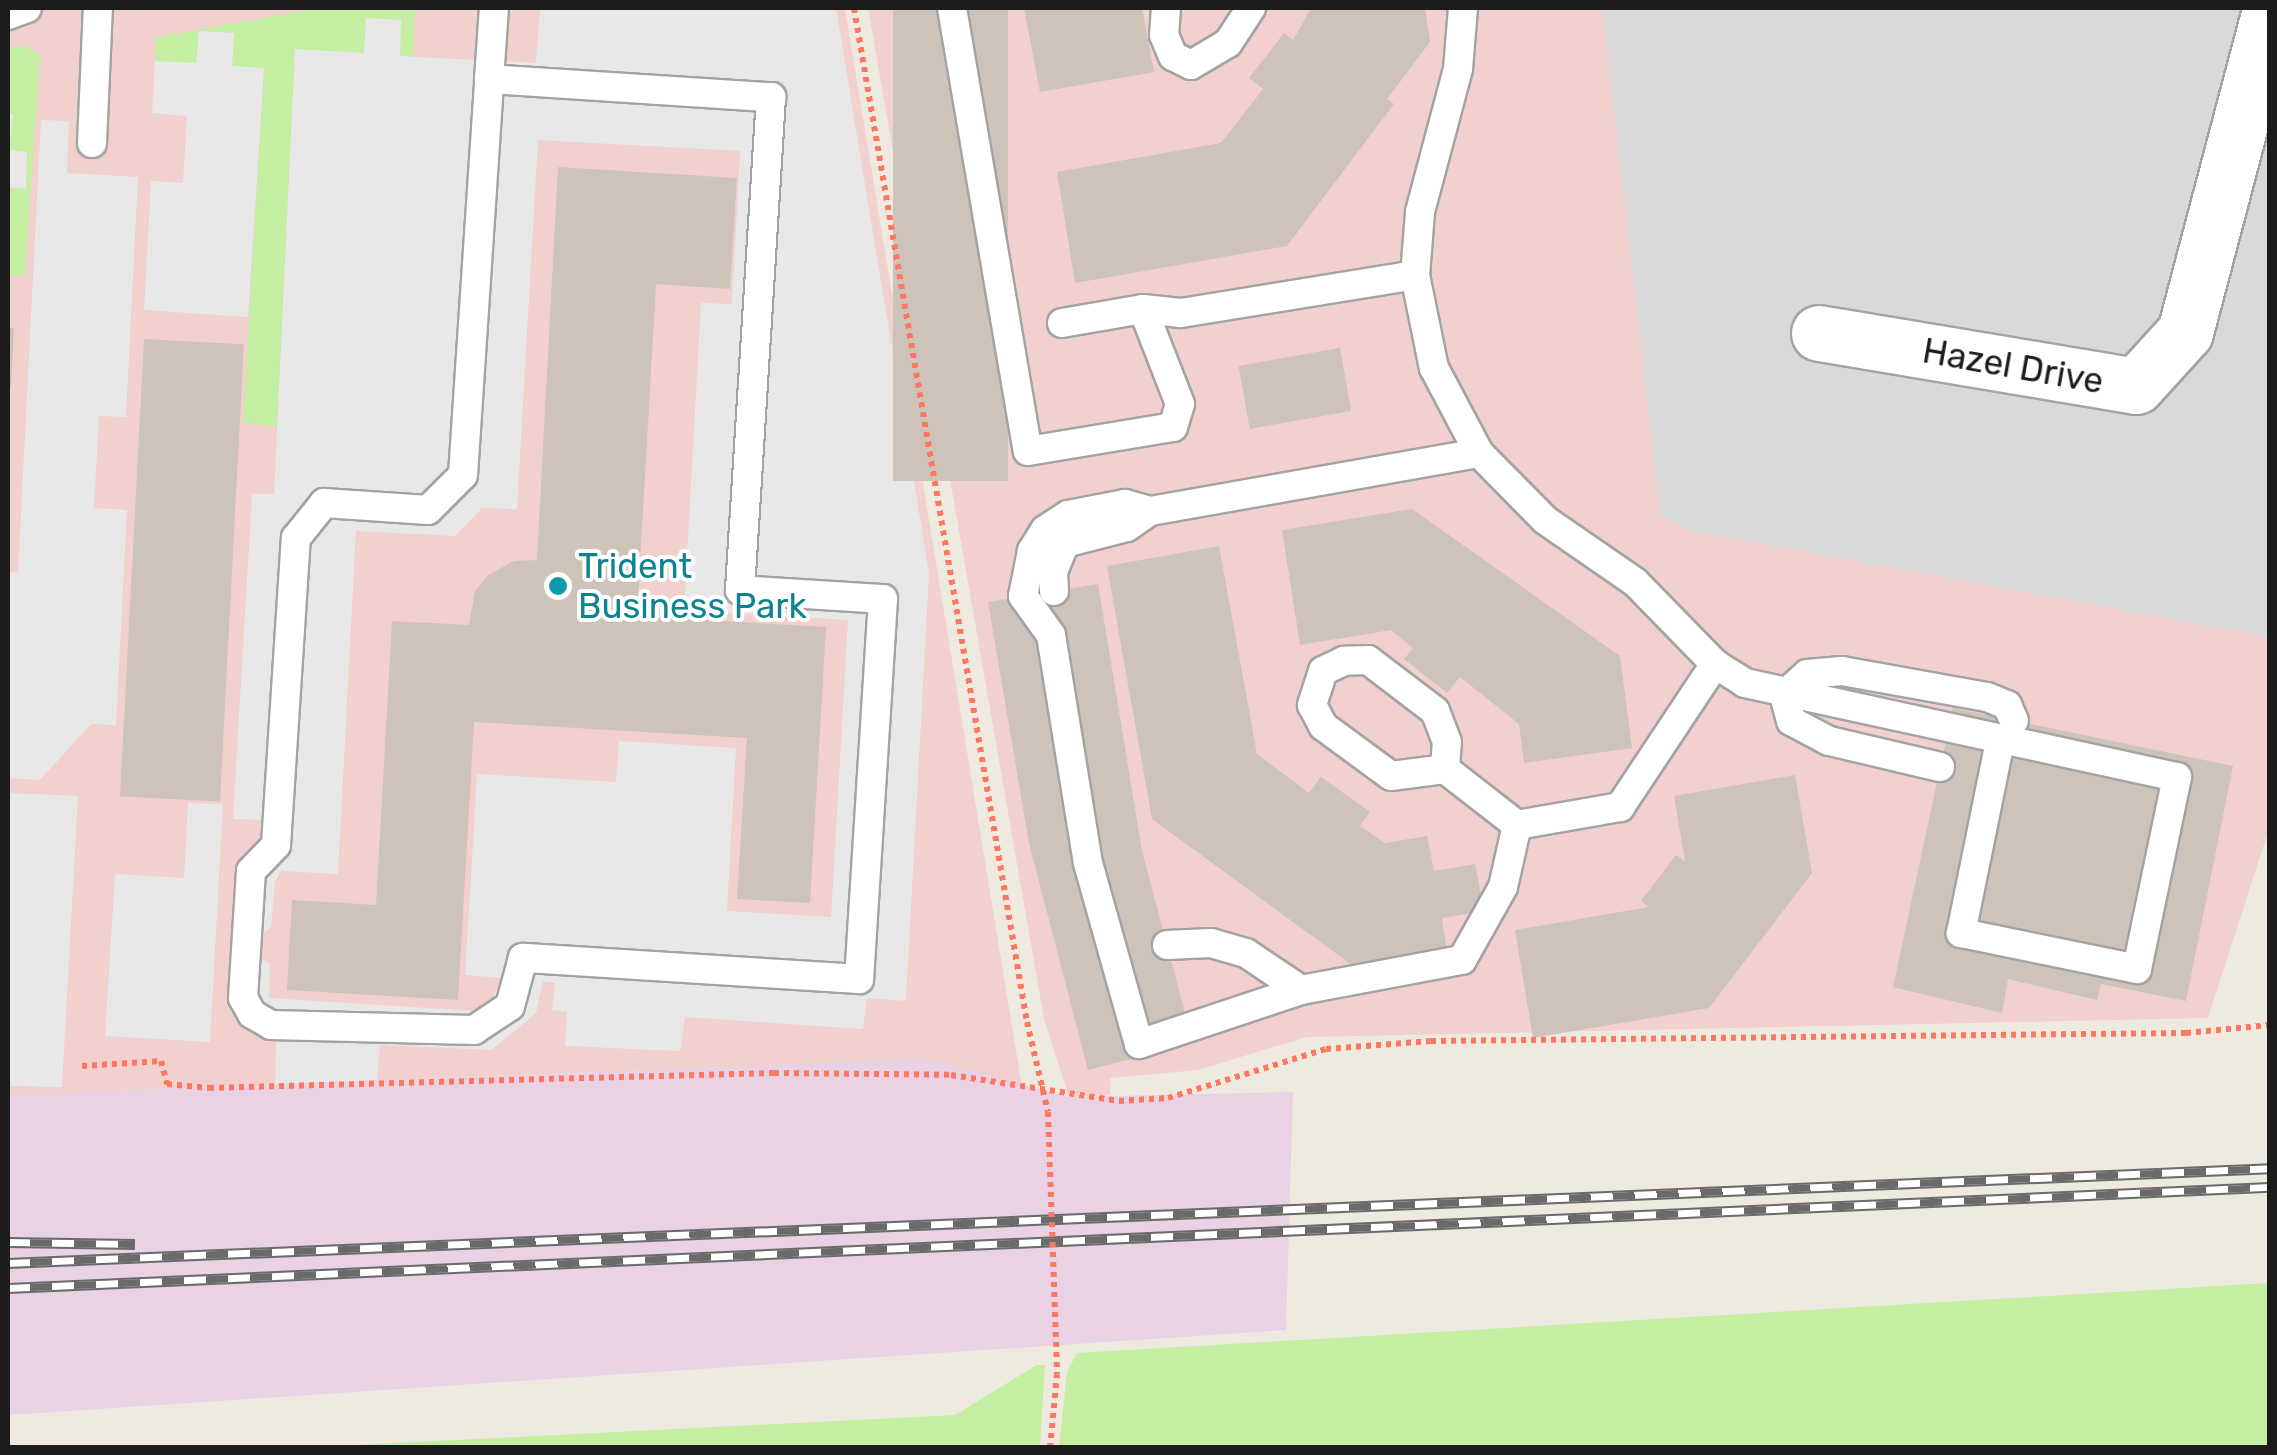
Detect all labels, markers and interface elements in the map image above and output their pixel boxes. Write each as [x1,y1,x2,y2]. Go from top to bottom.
street label: Hazel Drive [1919,329,2107,403]
place label: Trident Business Park [578,545,807,627]
marker: Trident Business Park [547,575,569,597]

